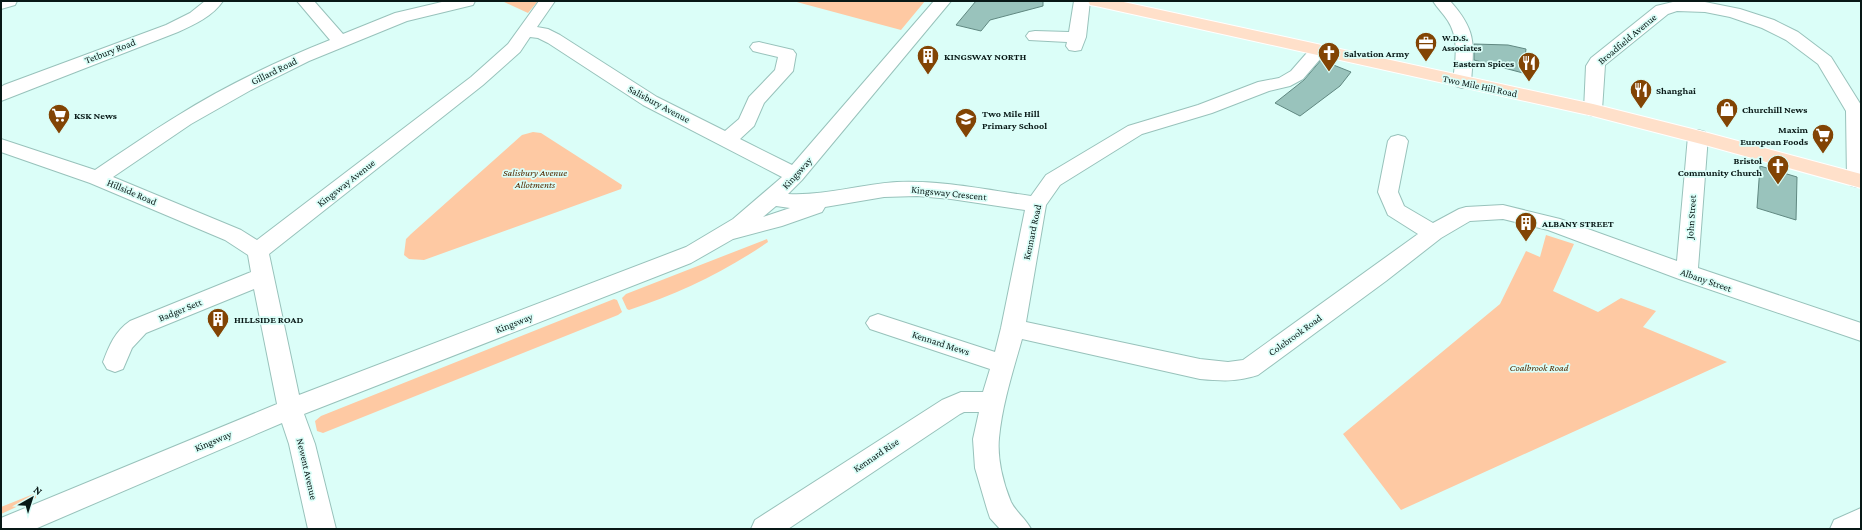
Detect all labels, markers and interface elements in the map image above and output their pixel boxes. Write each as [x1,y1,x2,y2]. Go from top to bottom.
street label: Broadfield Avenue [1596,11,1659,67]
office icon: W.D.S. Associates [1413,30,1439,63]
place label: W.D.S. Associates [1441,33,1482,53]
street label: Tetbury Road [83,36,138,66]
church icon: Salvation Army [1316,40,1342,73]
building icon: KINGSWAY NORTH [915,43,941,76]
place label: Salvation Army [1344,48,1409,59]
restaurant icon: Eastern Spices [1516,50,1542,83]
place label: KINGSWAY NORTH [944,51,1027,62]
street label: Gillard Road [249,55,299,87]
place label: Eastern Spices [1453,58,1514,69]
street label: Two Mile Hill Road [1442,73,1519,99]
restaurant icon: Shanghai [1628,77,1654,110]
street label: Salisbury Avenue [626,83,692,125]
place label: Shanghai [1656,85,1696,96]
shop icon: Churchill News [1714,96,1740,129]
supermarket icon: KSK News [46,102,72,135]
place label: Churchill News [1742,104,1807,115]
school or university icon: Two Mile Hill Primary School [953,106,979,139]
place label: Two Mile Hill Primary School [982,108,1047,131]
place label: KSK News [74,110,117,121]
supermarket icon: Maxim European Foods [1810,122,1836,155]
place label: Maxim European Foods [1740,124,1809,147]
church icon: Bristol Community Church [1765,153,1791,186]
street label: Kingsway [780,155,814,191]
place label: Bristol Community Church [1678,155,1762,178]
street label: Kingsway Avenue [315,157,378,209]
park label: Salisbury Avenue Allotments [503,167,567,190]
street label: Hillside Road [106,177,159,208]
street label: Kingsway Crescent [911,184,988,202]
street label: John Street [1684,194,1698,240]
street label: Kennard Road [1021,203,1043,261]
building icon: ALBANY STREET [1513,210,1539,243]
place label: ALBANY STREET [1541,218,1614,229]
street label: Albany Street [1679,266,1734,294]
street label: Badger Sett [157,296,204,324]
building icon: HILLSIDE ROAD [205,306,231,339]
street label: Kingsway [494,311,534,335]
street label: Colebrook Road [1266,312,1324,358]
place label: HILLSIDE ROAD [234,314,304,325]
street label: Kennard Mews [911,329,971,357]
park label: Coalbrook Road [1510,362,1569,373]
street label: Kingsway [193,428,233,454]
street label: Kennard Rise [851,435,901,474]
street label: Newent Avenue [295,437,320,501]
north arrow [12,478,52,518]
text: N [32,483,45,498]

